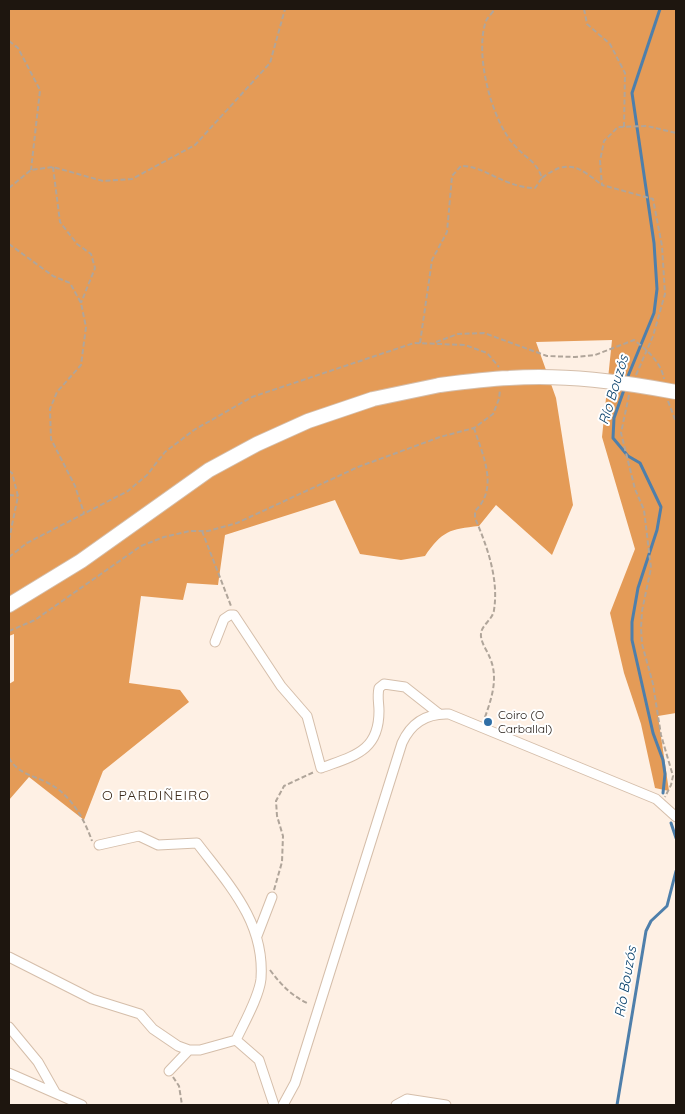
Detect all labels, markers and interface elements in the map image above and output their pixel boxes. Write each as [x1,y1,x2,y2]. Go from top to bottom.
water label: Río Bouzós [595,353,633,427]
place label: Coiro (O Carballal) [498,708,552,736]
marker: Coiro (O Carballal) [482,716,494,728]
district label: O PARDIÑEIRO [101,788,211,804]
water label: Río Bouzós [611,945,641,1019]

